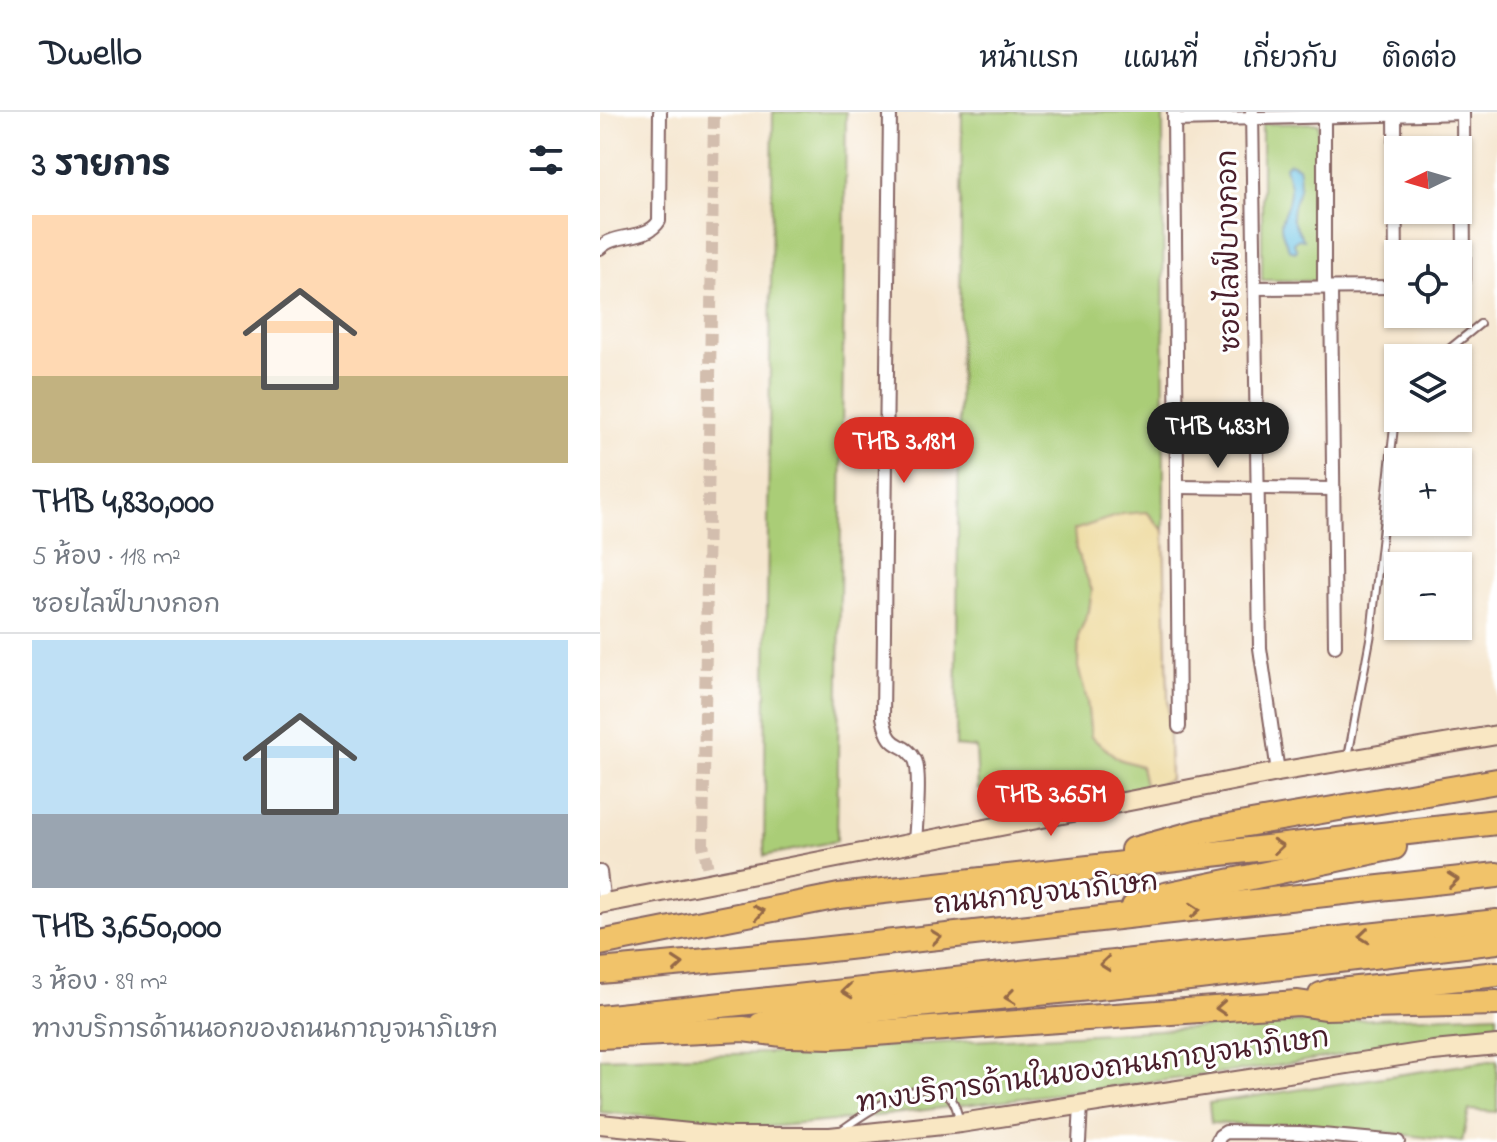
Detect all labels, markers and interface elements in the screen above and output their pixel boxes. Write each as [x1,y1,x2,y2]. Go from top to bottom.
text: Dwello [40,27,142,83]
text: หน้าแรก [979,40,1079,81]
text: แผนที่ [1123,40,1199,81]
text: เกี่ยวกับ [1243,40,1338,81]
text: ติดต่อ [1382,40,1457,81]
north arrow [1384,136,1472,224]
map controls [1384,136,1472,640]
icon: filters [524,138,568,182]
text: 3 รายการ [32,142,171,192]
street label: ซอยไลฟ์บางกอก [1207,149,1253,353]
button: locate [1384,240,1472,328]
icon: home [228,267,372,411]
button: layers [1384,344,1472,432]
pin: THB 4.83M [1126,402,1310,470]
text: THB 4.83M [1165,409,1271,447]
pin: THB 3.18M [812,417,996,485]
text: THB 3.18M [852,424,956,462]
button: + [1384,448,1472,536]
text: THB 4,830,000 [32,479,214,529]
text: 5 ห้อง · 118 m² [32,539,181,577]
button: − [1384,552,1472,640]
text: ซอยไลฟ์บางกอก [32,587,220,625]
icon: home [228,692,372,836]
pin: THB 3.65M [959,770,1143,838]
text: THB 3.65M [995,777,1107,815]
one-way arrow [1272,837,1285,854]
street label: ถนนกาญจนาภิเษก [932,863,1160,927]
one-way arrow [1447,871,1460,888]
one-way arrow [1189,901,1202,918]
text: THB 3,650,000 [32,904,222,954]
one-way arrow [752,904,765,921]
one-way arrow [930,928,943,945]
one-way arrow [1357,928,1370,945]
one-way arrow [672,955,685,972]
one-way arrow [1098,955,1111,972]
text: 3 ห้อง · 89 m² [32,964,168,1002]
one-way arrow [840,983,853,1000]
one-way arrow [1003,988,1016,1005]
one-way arrow [1214,999,1227,1016]
text: ทางบริการด้านนอกของถนนกาญจนาภิเษก [32,1012,498,1050]
street label: ทางบริการด้านในของถนนกาญจนาภิเษก [854,1017,1332,1125]

